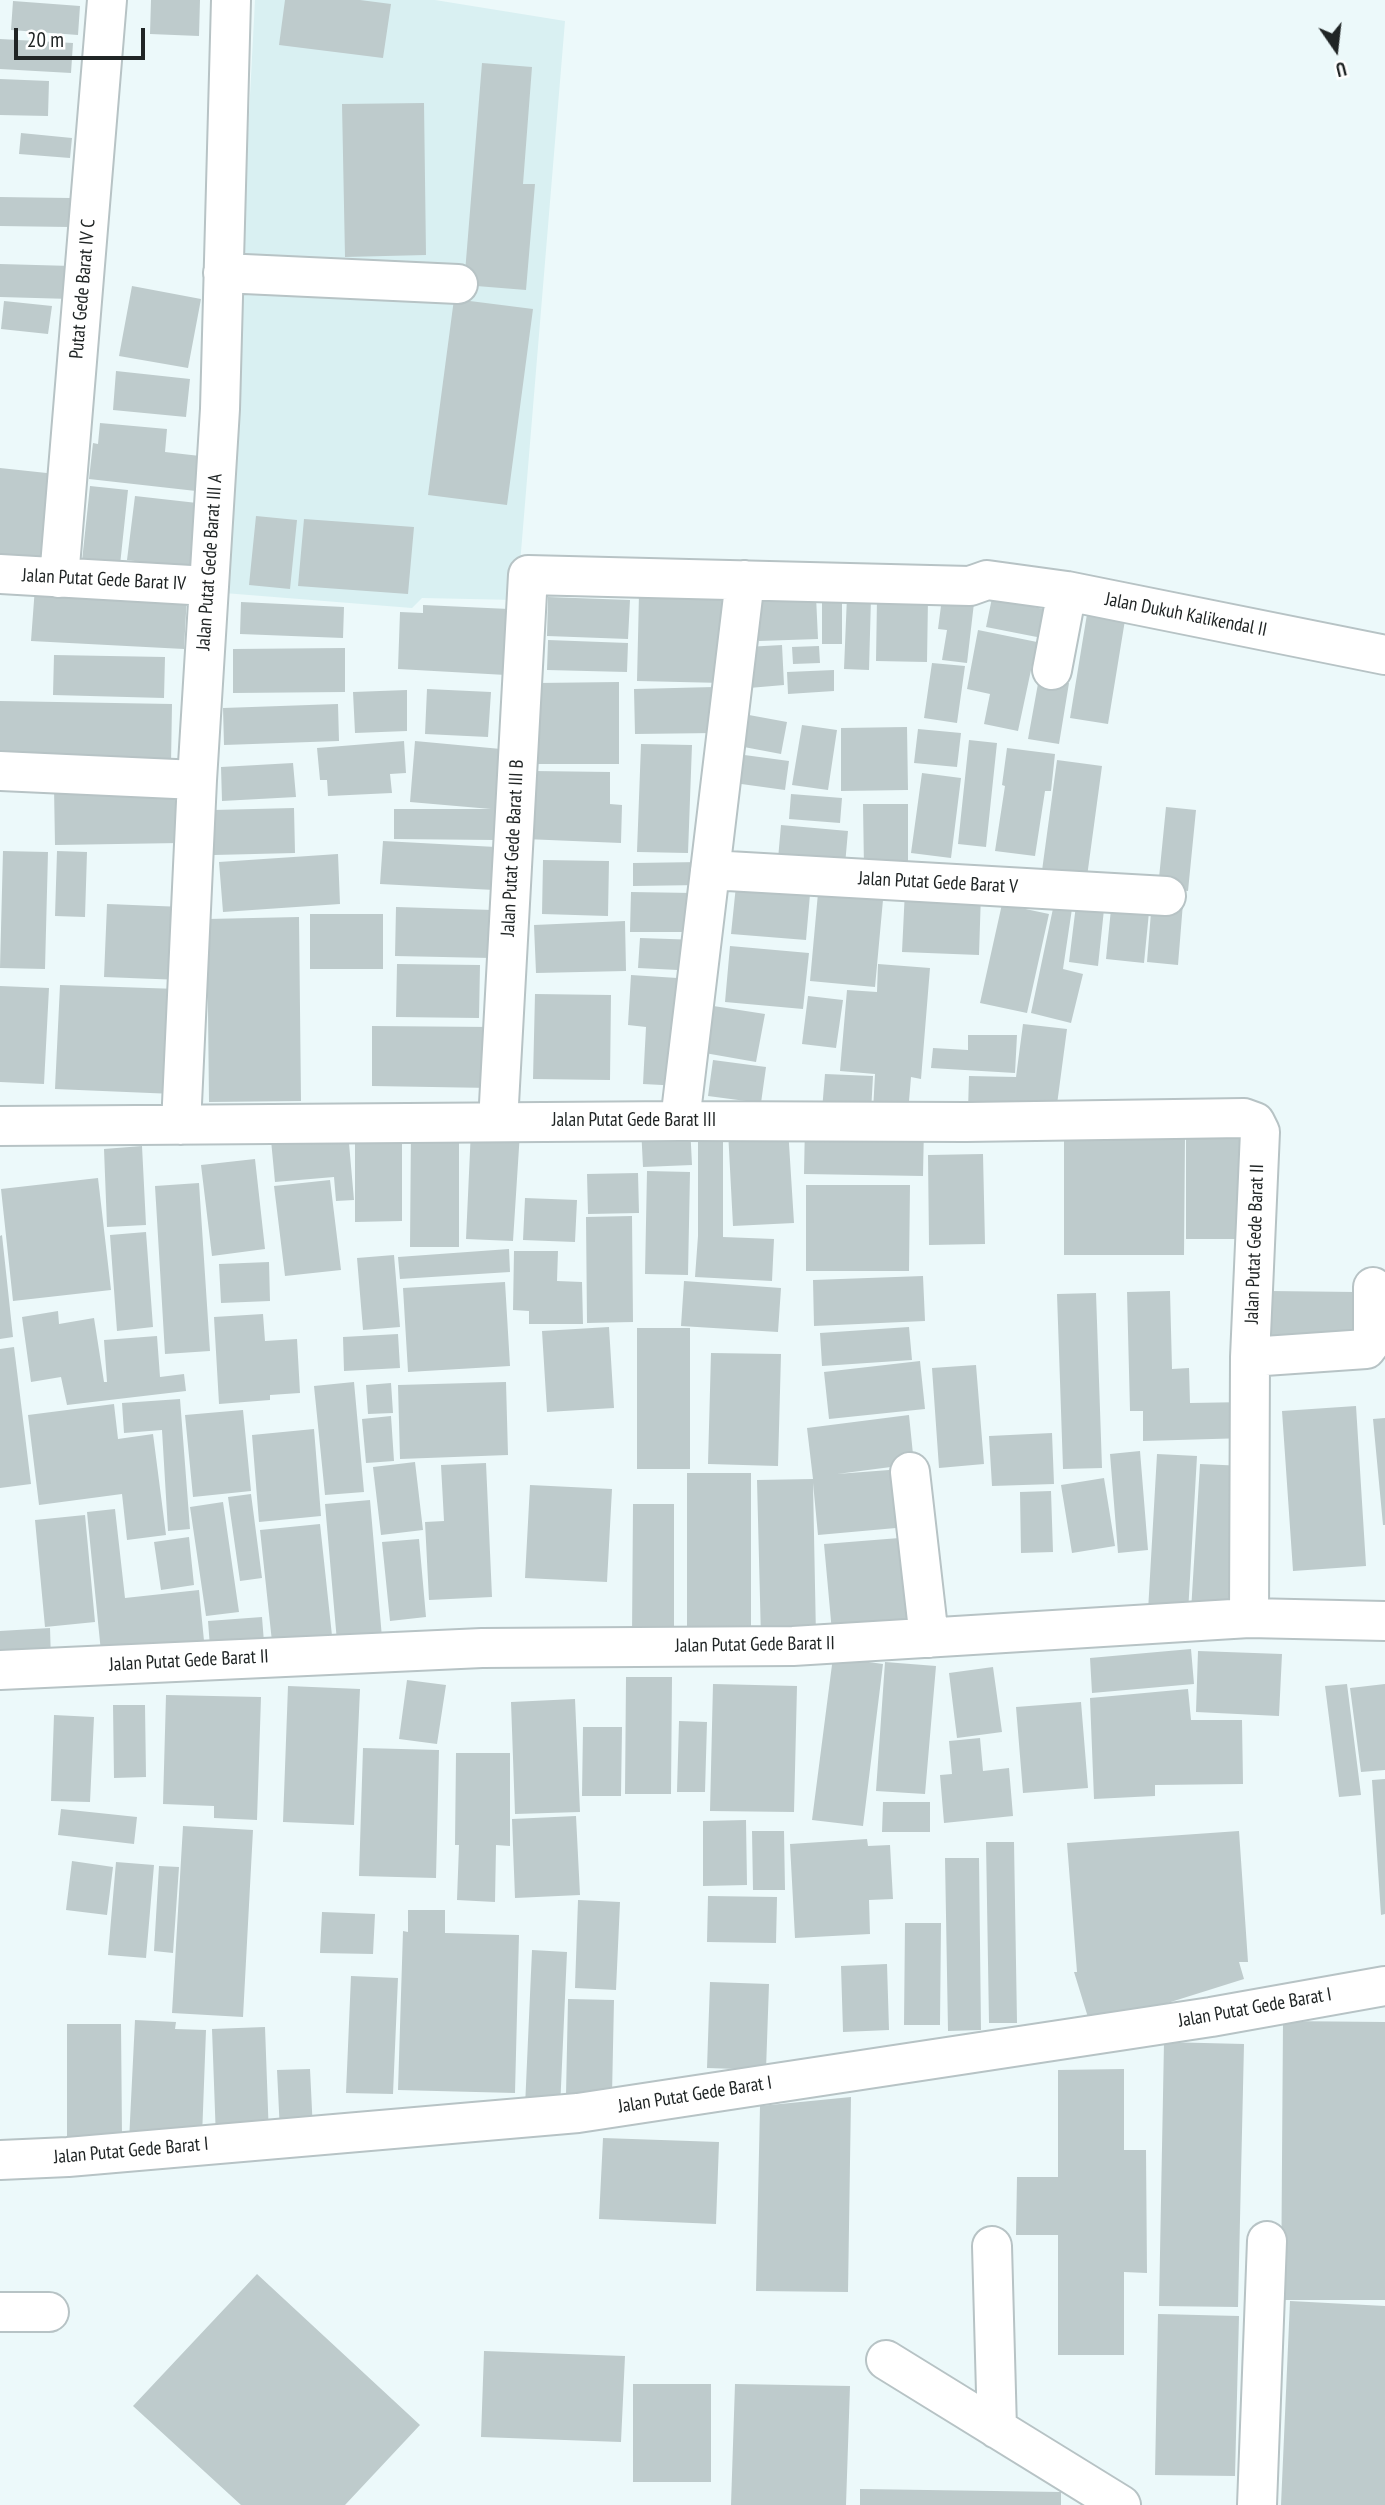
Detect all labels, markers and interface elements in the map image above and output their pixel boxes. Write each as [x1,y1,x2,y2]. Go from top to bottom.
scale bar [18,14,149,58]
north arrow [1301,14,1371,84]
text: 20 m [27,26,64,53]
text: U [1333,57,1349,82]
street label: Putat Gede Barat IV C [66,218,100,360]
street label: Jalan Putat Gede Barat III A [192,473,228,651]
street label: Jalan Putat Gede Barat IV [21,564,187,596]
street label: Jalan Dukuh Kalikendal II [1103,588,1269,642]
street label: Jalan Putat Gede Barat III B [497,759,529,937]
street label: Jalan Putat Gede Barat V [858,867,1018,899]
street label: Jalan Putat Gede Barat III [552,1110,716,1132]
street label: Jalan Putat Gede Barat II [1241,1164,1269,1324]
street label: Jalan Putat Gede Barat II [675,1632,835,1658]
street label: Jalan Putat Gede Barat II [109,1645,269,1677]
street label: Jalan Putat Gede Barat I [1177,1983,1333,2033]
street label: Jalan Putat Gede Barat I [617,2072,773,2118]
street label: Jalan Putat Gede Barat I [53,2133,209,2169]

